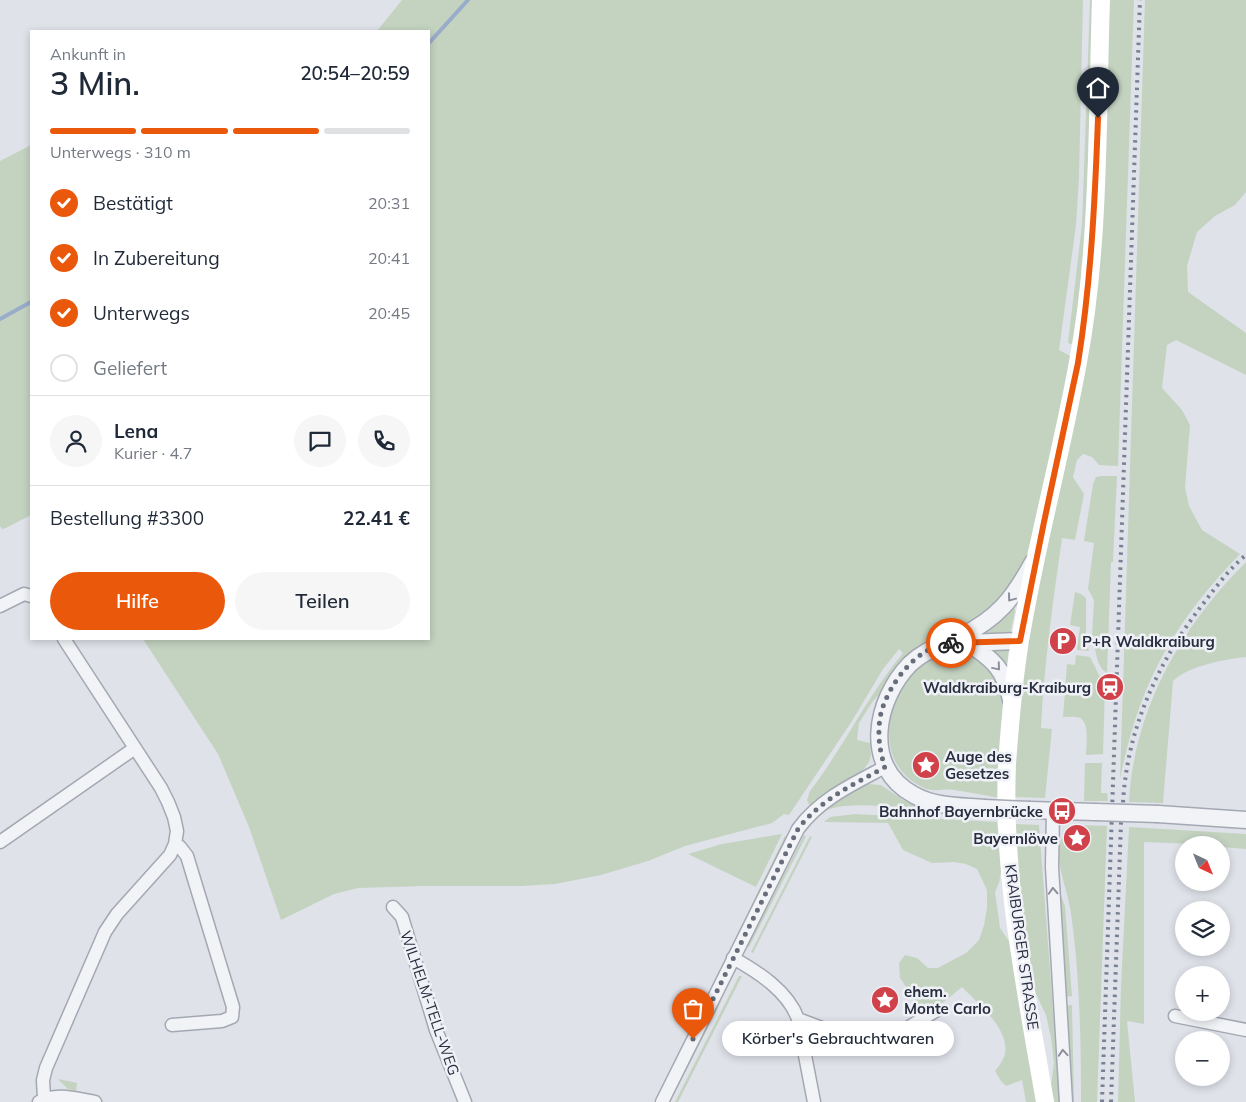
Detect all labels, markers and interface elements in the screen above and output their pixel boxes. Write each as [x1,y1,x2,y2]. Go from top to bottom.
text: Ankunft in [50,44,126,64]
text: 20:54–20:59 [300,61,410,85]
text: 3 Min. [50,63,140,103]
pin [1077,67,1119,118]
icon: home [1084,74,1112,102]
text: Unterwegs · 310 m [50,142,191,162]
icon: check [50,189,78,217]
text: Bestätigt [93,191,173,215]
text: 20:31 [368,193,410,213]
icon: check [50,244,78,272]
text: In Zubereitung [93,246,220,270]
text: 20:41 [368,248,410,268]
icon: check [50,299,78,327]
text: Unterwegs [93,301,190,325]
text: 20:45 [368,303,410,323]
text: Geliefert [93,356,167,380]
button: person [50,415,102,467]
button: chat [294,415,346,467]
button: phone [358,415,410,467]
text: Lena [114,419,158,443]
text: Kurier · 4.7 [114,443,192,463]
text: Bestellung #3300 [50,506,204,530]
text: 22.41 € [343,506,410,530]
button: Hilfe [50,572,225,630]
button: Teilen [235,572,410,630]
one-way arrow [1008,592,1017,602]
courier [926,618,976,668]
parking icon: P+R Waldkraiburg [1048,626,1078,656]
icon: bike [937,629,965,657]
place label: P+R Waldkraiburg [1082,632,1215,651]
one-way arrow [992,661,1001,670]
station icon: Waldkraiburg-Kraiburg [1095,672,1125,702]
place label: Waldkraiburg-Kraiburg [923,678,1091,697]
place label: Auge des Gesetzes [945,747,1012,783]
place icon: Auge des Gesetzes [911,750,941,780]
bus stop icon: Bahnhof Bayernbrücke [1047,796,1077,826]
place label: Bahnhof Bayernbrücke [879,802,1043,821]
place icon: Bayernlöwe [1062,823,1092,853]
place label: Bayernlöwe [973,829,1058,848]
north arrow [1175,836,1230,891]
map controls [1175,836,1230,1086]
street label: KRAIBURGER STRASSE [1001,863,1043,1031]
one-way arrow [1047,887,1058,895]
button: layers [1175,901,1230,956]
street label: WILHELM-TELL-WEG [396,928,464,1078]
button: + [1175,966,1230,1021]
place label: ehem. Monte Carlo [904,982,991,1018]
place icon: ehem. Monte Carlo [870,985,900,1015]
pin [672,988,714,1039]
icon: bag [679,995,707,1023]
callout: Körber's Gebrauchtwaren [723,1022,956,1056]
text: Körber's Gebrauchtwaren [742,1028,934,1048]
button: − [1175,1031,1230,1086]
one-way arrow [1058,1049,1069,1057]

